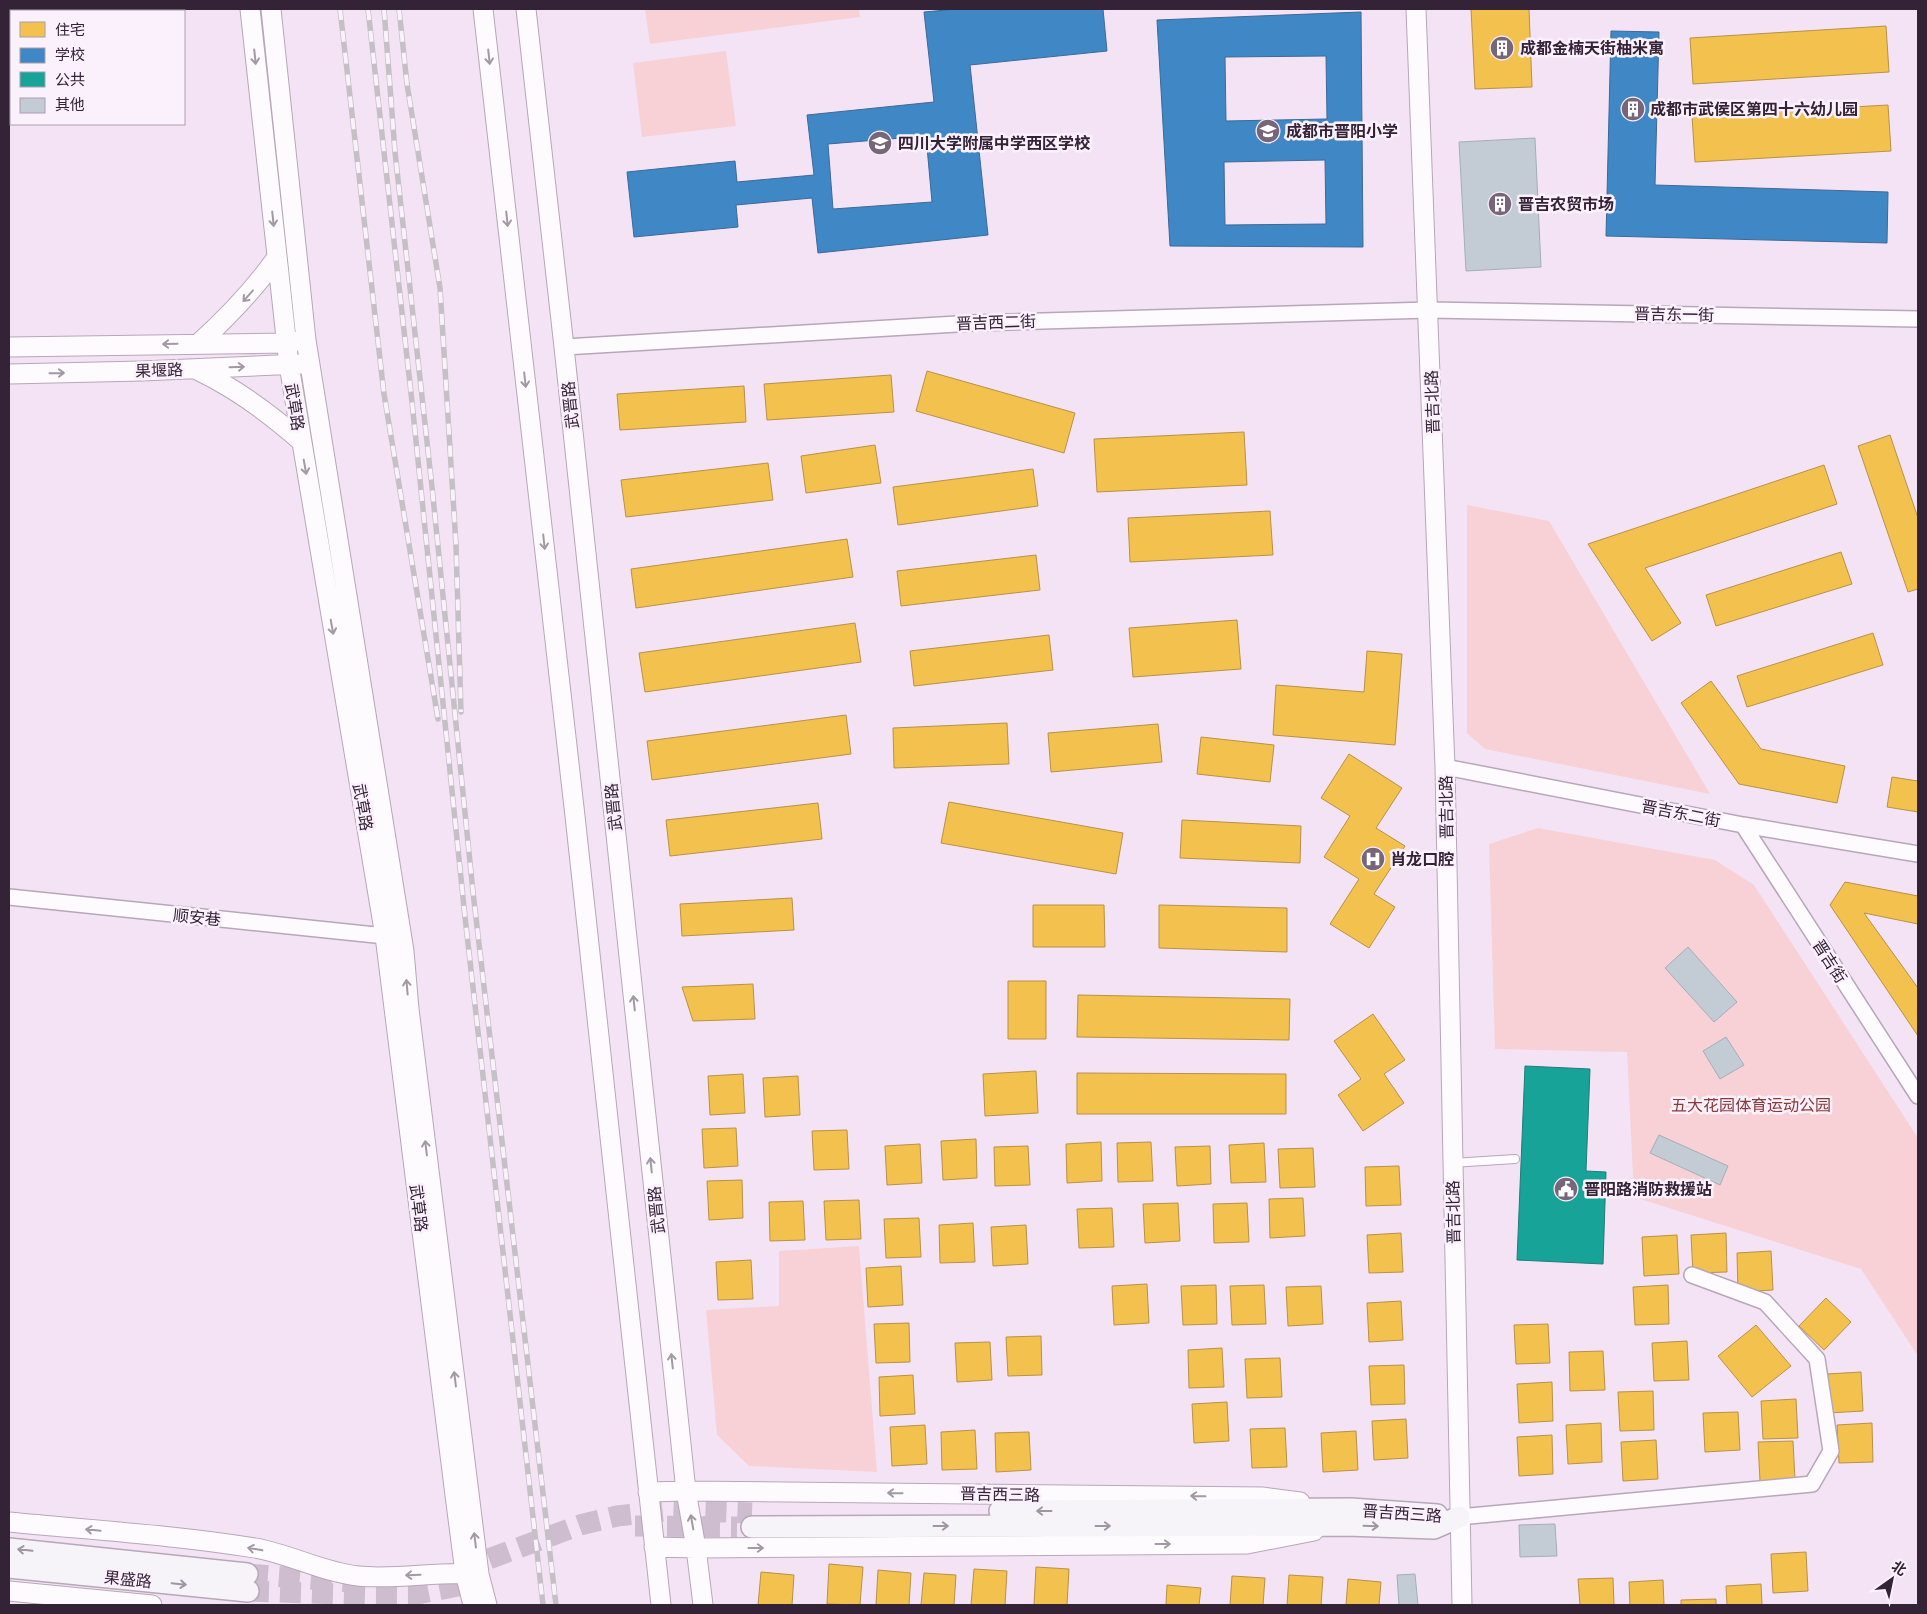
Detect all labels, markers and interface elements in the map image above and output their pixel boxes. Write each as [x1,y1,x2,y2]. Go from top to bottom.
legend [10,10,185,125]
text: 住宅 [55,20,85,38]
building icon: 成都金楠天街柚米寓 [1489,35,1515,61]
place label: 成都金楠天街柚米寓 [1520,38,1664,57]
text: 学校 [55,45,85,63]
one-way arrow [250,49,260,65]
one-way arrow [484,49,494,65]
text: 公共 [55,70,85,88]
text: 其他 [55,95,85,113]
building icon: 成都市武侯区第四十六幼儿园 [1620,96,1646,122]
place label: 成都市武侯区第四十六幼儿园 [1650,99,1858,118]
school or university icon: 成都市晋阳小学 [1255,118,1281,144]
place label: 成都市晋阳小学 [1286,121,1398,140]
school or university icon: 四川大学附属中学西区学校 [867,130,893,156]
place label: 四川大学附属中学西区学校 [898,133,1091,152]
building icon: 晋吉农贸市场 [1487,191,1513,217]
place label: 晋吉农贸市场 [1518,194,1614,213]
one-way arrow [268,210,278,226]
one-way arrow [502,210,512,226]
one-way arrow [242,289,253,302]
street label: 晋吉东一街 [1634,303,1714,324]
street label: 晋吉西二街 [956,311,1036,332]
one-way arrow [163,339,179,349]
street label: 果堰路 [135,359,183,380]
one-way arrow [229,363,245,372]
one-way arrow [49,368,65,378]
street label: 晋吉北路 [1421,370,1442,434]
one-way arrow [520,372,530,388]
street label: 武晋路 [558,380,581,430]
street label: 武草路 [282,382,309,432]
one-way arrow [301,458,311,474]
one-way arrow [539,533,549,549]
one-way arrow [328,618,338,634]
street label: 晋吉北路 [1435,775,1456,839]
street label: 武草路 [350,782,377,832]
street label: 武晋路 [601,782,624,832]
street label: 晋吉东二街 [1640,796,1722,829]
hospital icon: 肖龙口腔 [1360,846,1386,872]
place label: 肖龙口腔 [1390,849,1454,868]
street label: 顺安巷 [172,905,222,928]
street label: 晋吉街 [1809,935,1851,986]
one-way arrow [402,979,412,995]
one-way arrow [629,995,639,1011]
park label: 五大花园体育运动公园 [1671,1095,1831,1114]
one-way arrow [421,1141,431,1157]
one-way arrow [646,1157,656,1173]
public building icon: 晋阳路消防救援站 [1553,1176,1579,1202]
place label: 晋阳路消防救援站 [1584,1179,1712,1198]
street label: 晋吉北路 [1442,1180,1463,1244]
street label: 武草路 [407,1183,432,1233]
street label: 武晋路 [644,1185,667,1235]
one-way arrow [667,1353,677,1369]
one-way arrow [450,1371,460,1387]
street label: 晋吉西三路 [960,1483,1040,1504]
one-way arrow [887,1488,904,1498]
one-way arrow [1190,1491,1206,1501]
street label: 晋吉西三路 [1361,1500,1443,1525]
one-way arrow [1036,1506,1052,1516]
one-way arrow [686,1515,696,1531]
one-way arrow [932,1521,948,1531]
one-way arrow [1094,1521,1111,1531]
one-way arrow [1362,1521,1378,1531]
one-way arrow [86,1525,102,1535]
one-way arrow [470,1532,480,1548]
one-way arrow [1154,1539,1171,1549]
one-way arrow [247,1543,263,1553]
one-way arrow [747,1543,763,1553]
one-way arrow [17,1545,33,1555]
north arrow [1867,1554,1917,1604]
text: 北 [1889,1557,1910,1579]
street label: 果盛路 [103,1567,153,1590]
one-way arrow [406,1571,422,1580]
one-way arrow [171,1580,187,1589]

